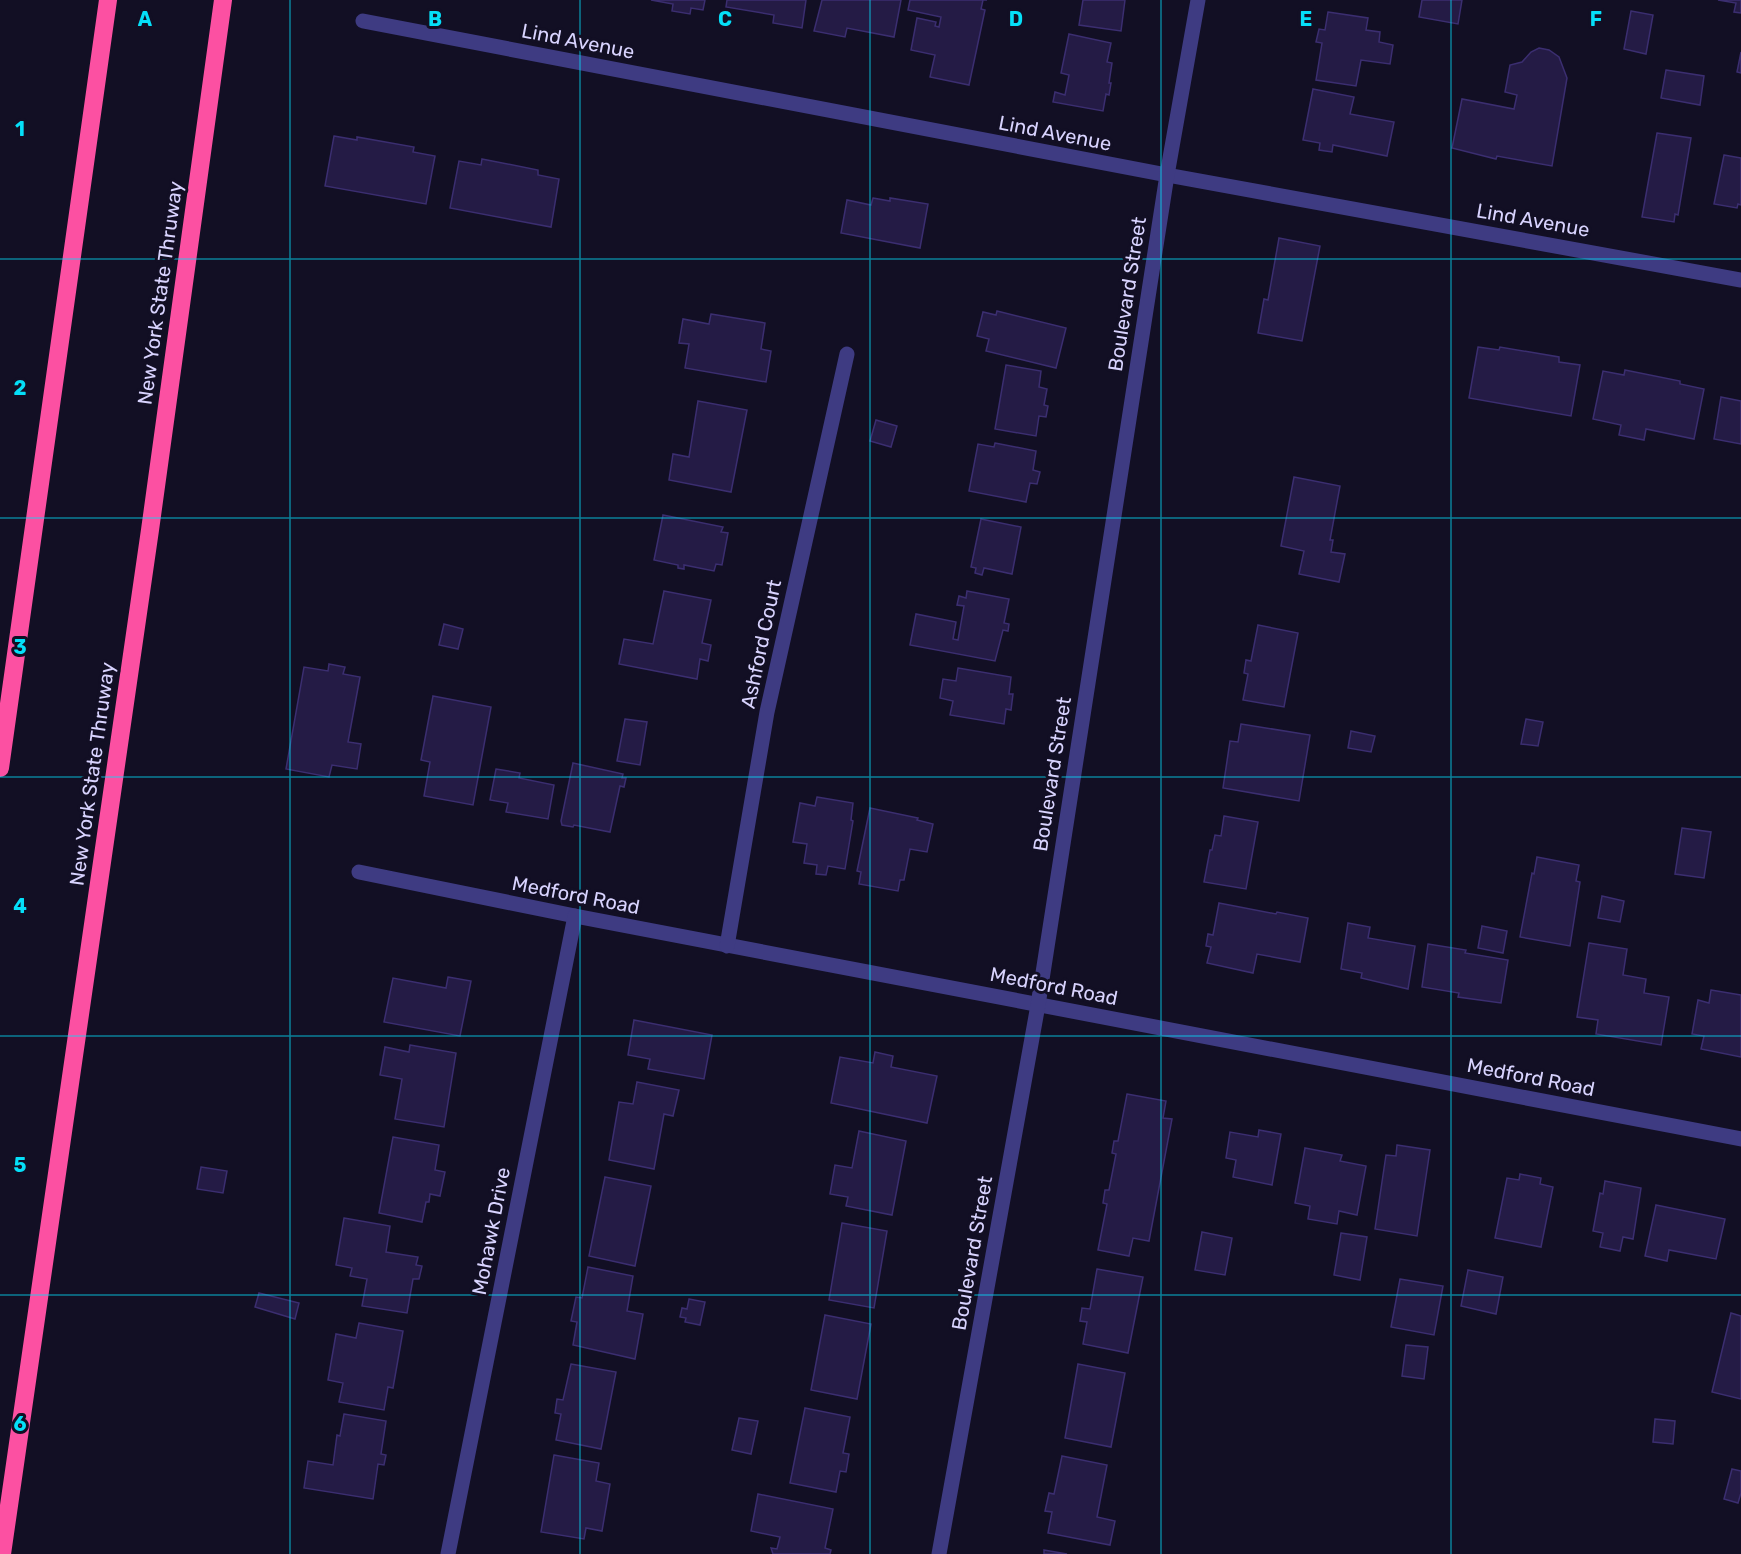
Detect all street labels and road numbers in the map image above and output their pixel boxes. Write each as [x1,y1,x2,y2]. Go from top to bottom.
street label: Lind Avenue [519,18,637,64]
street label: Lind Avenue [996,110,1114,156]
street label: New York State Thruway [132,180,188,406]
street label: Lind Avenue [1475,198,1591,242]
street label: Boulevard Street [1103,215,1151,373]
street label: Ashford Court [736,577,786,711]
street label: New York State Thruway [64,661,120,887]
street label: Boulevard Street [1028,695,1076,853]
street label: Medford Road [510,871,642,919]
street label: Medford Road [988,962,1120,1010]
street label: Medford Road [1465,1053,1597,1101]
street label: Mohawk Drive [467,1165,515,1297]
street label: Boulevard Street [947,1174,997,1332]

